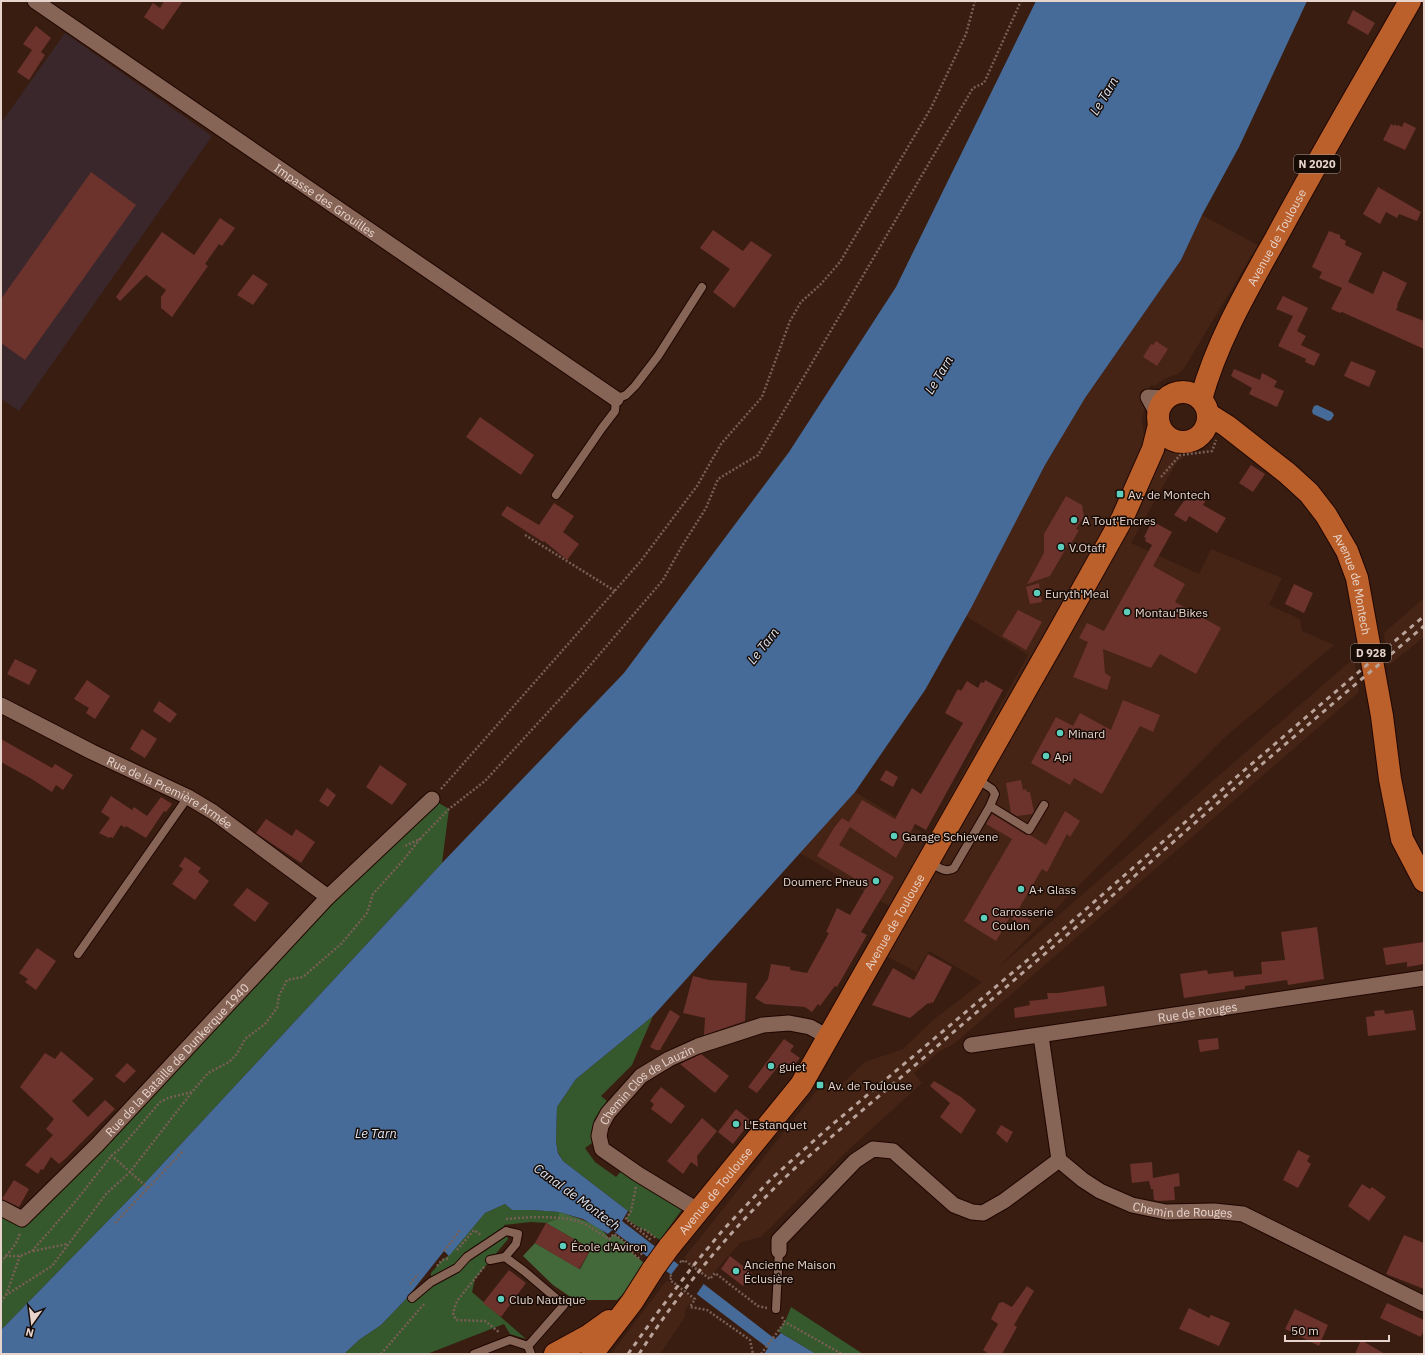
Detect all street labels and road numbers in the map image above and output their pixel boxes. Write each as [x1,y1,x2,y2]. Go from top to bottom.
road number: N 2020 [1294,155,1340,173]
street label: Impasse des Grouilles [272,160,379,240]
street label: Avenue de Toulouse [1244,186,1309,288]
street label: Avenue de Montech [1330,530,1375,636]
road number: D 928 [1351,644,1391,662]
street label: Rue de la Première Armée [104,753,236,832]
street label: Avenue de Toulouse [861,870,927,972]
street label: Rue de la Bataille de Dunkerque 1940 [102,980,252,1139]
street label: Rue de Rouges [1157,998,1238,1025]
street label: Chemin Clos de Lauzin [596,1041,697,1127]
street label: Avenue de Toulouse [675,1143,755,1237]
street label: Chemin de Rouges [1132,1198,1233,1220]

